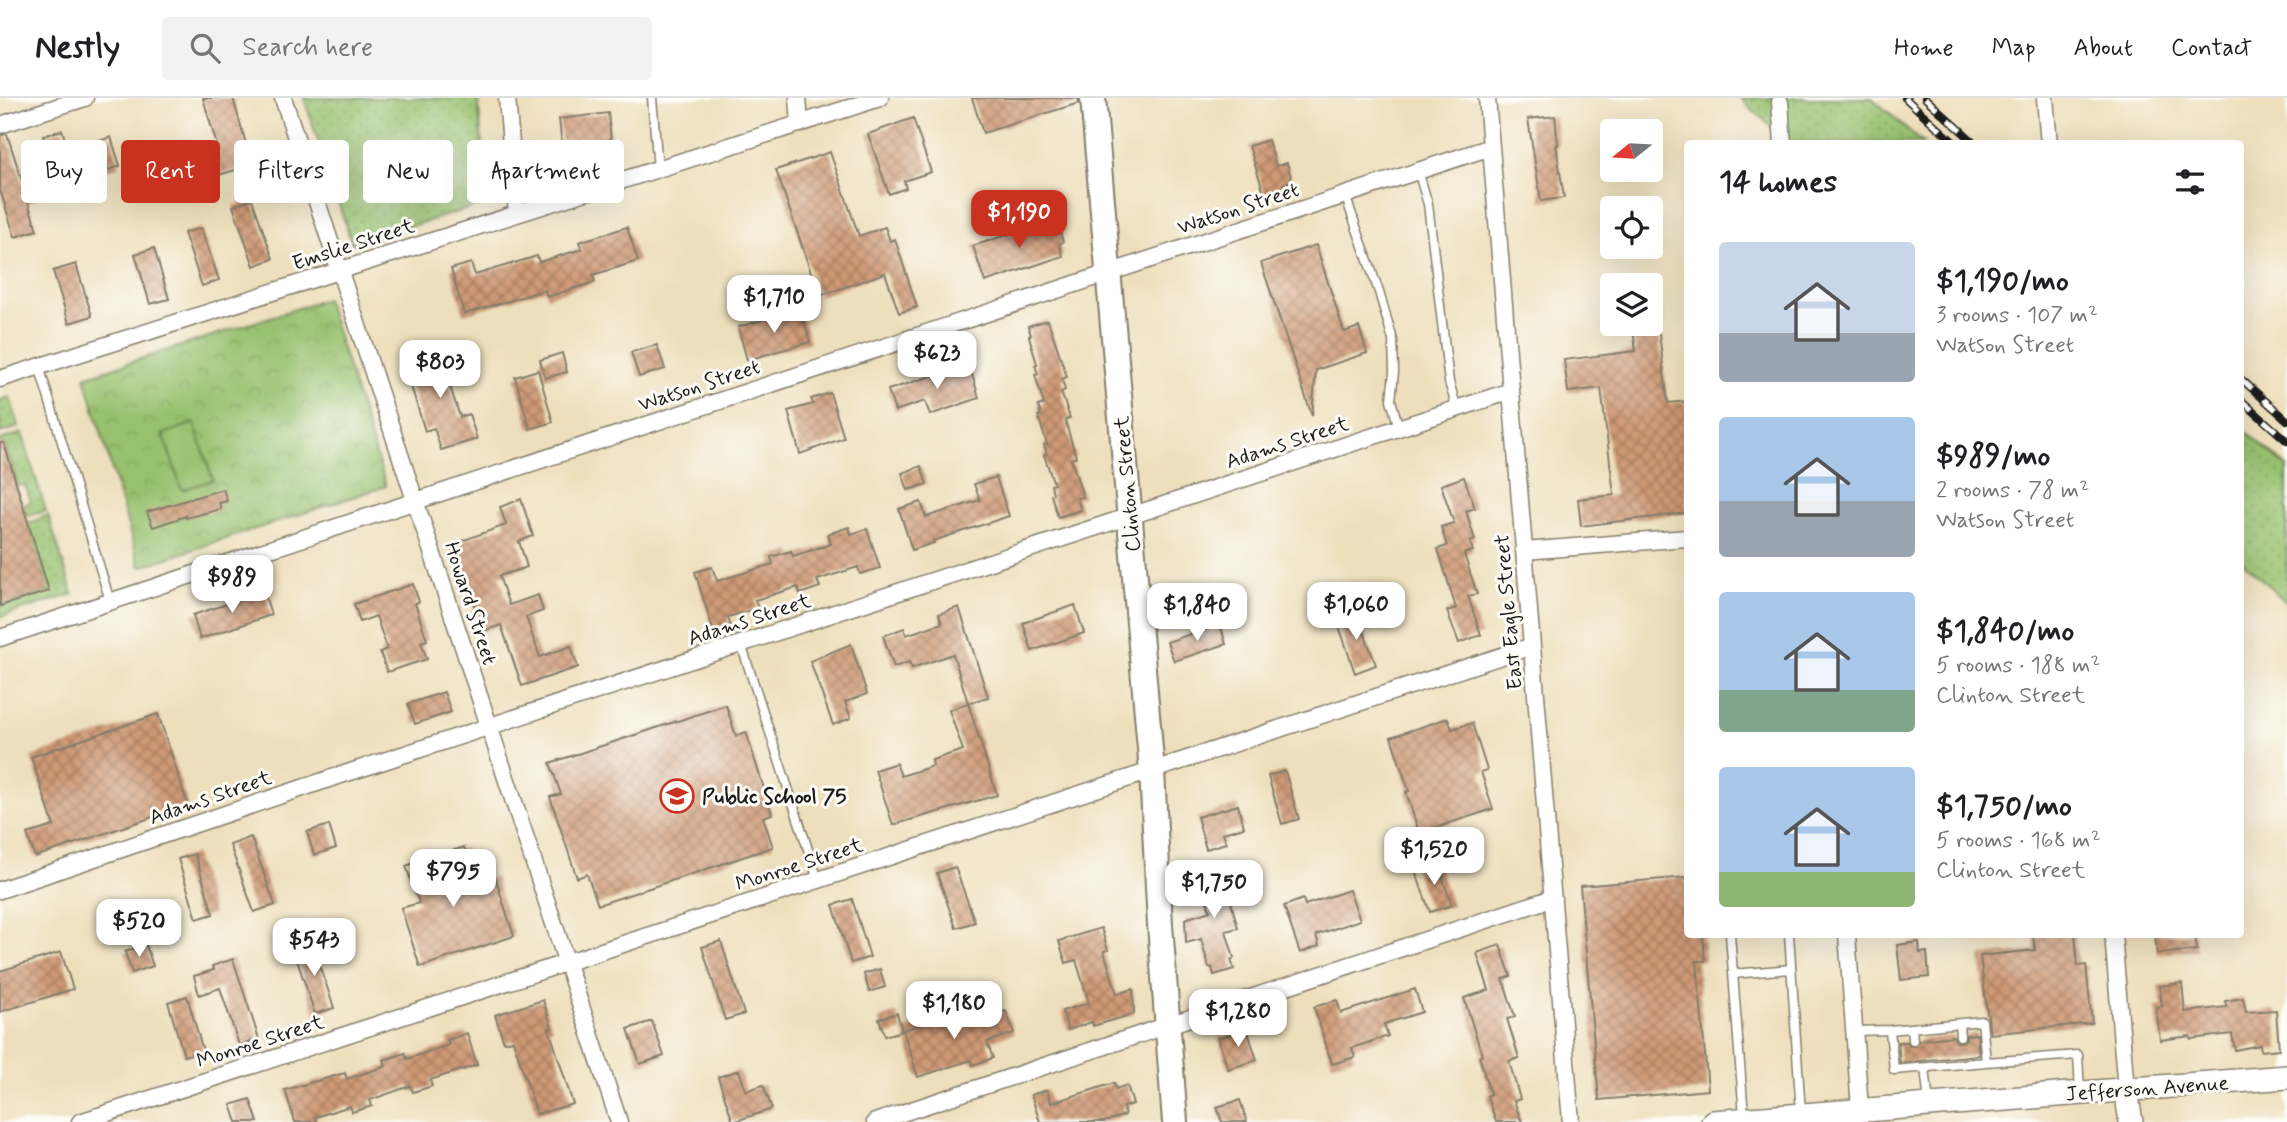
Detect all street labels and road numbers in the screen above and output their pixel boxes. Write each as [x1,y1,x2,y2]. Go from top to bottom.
street label: Watson Street [1174,176,1303,242]
street label: Emslie Street [289,212,419,278]
street label: Watson Street [635,353,764,419]
street label: Adams Street [1222,410,1353,476]
street label: Clinton Street [1108,414,1148,553]
street label: East Eagle Street [1488,533,1530,691]
street label: Howard Street [437,538,503,669]
street label: Adams Street [684,587,815,653]
street label: Adams Street [145,764,276,832]
street label: Monroe Street [732,831,867,899]
street label: Monroe Street [193,1008,328,1076]
street label: Jefferson Avenue [2064,1069,2230,1109]

